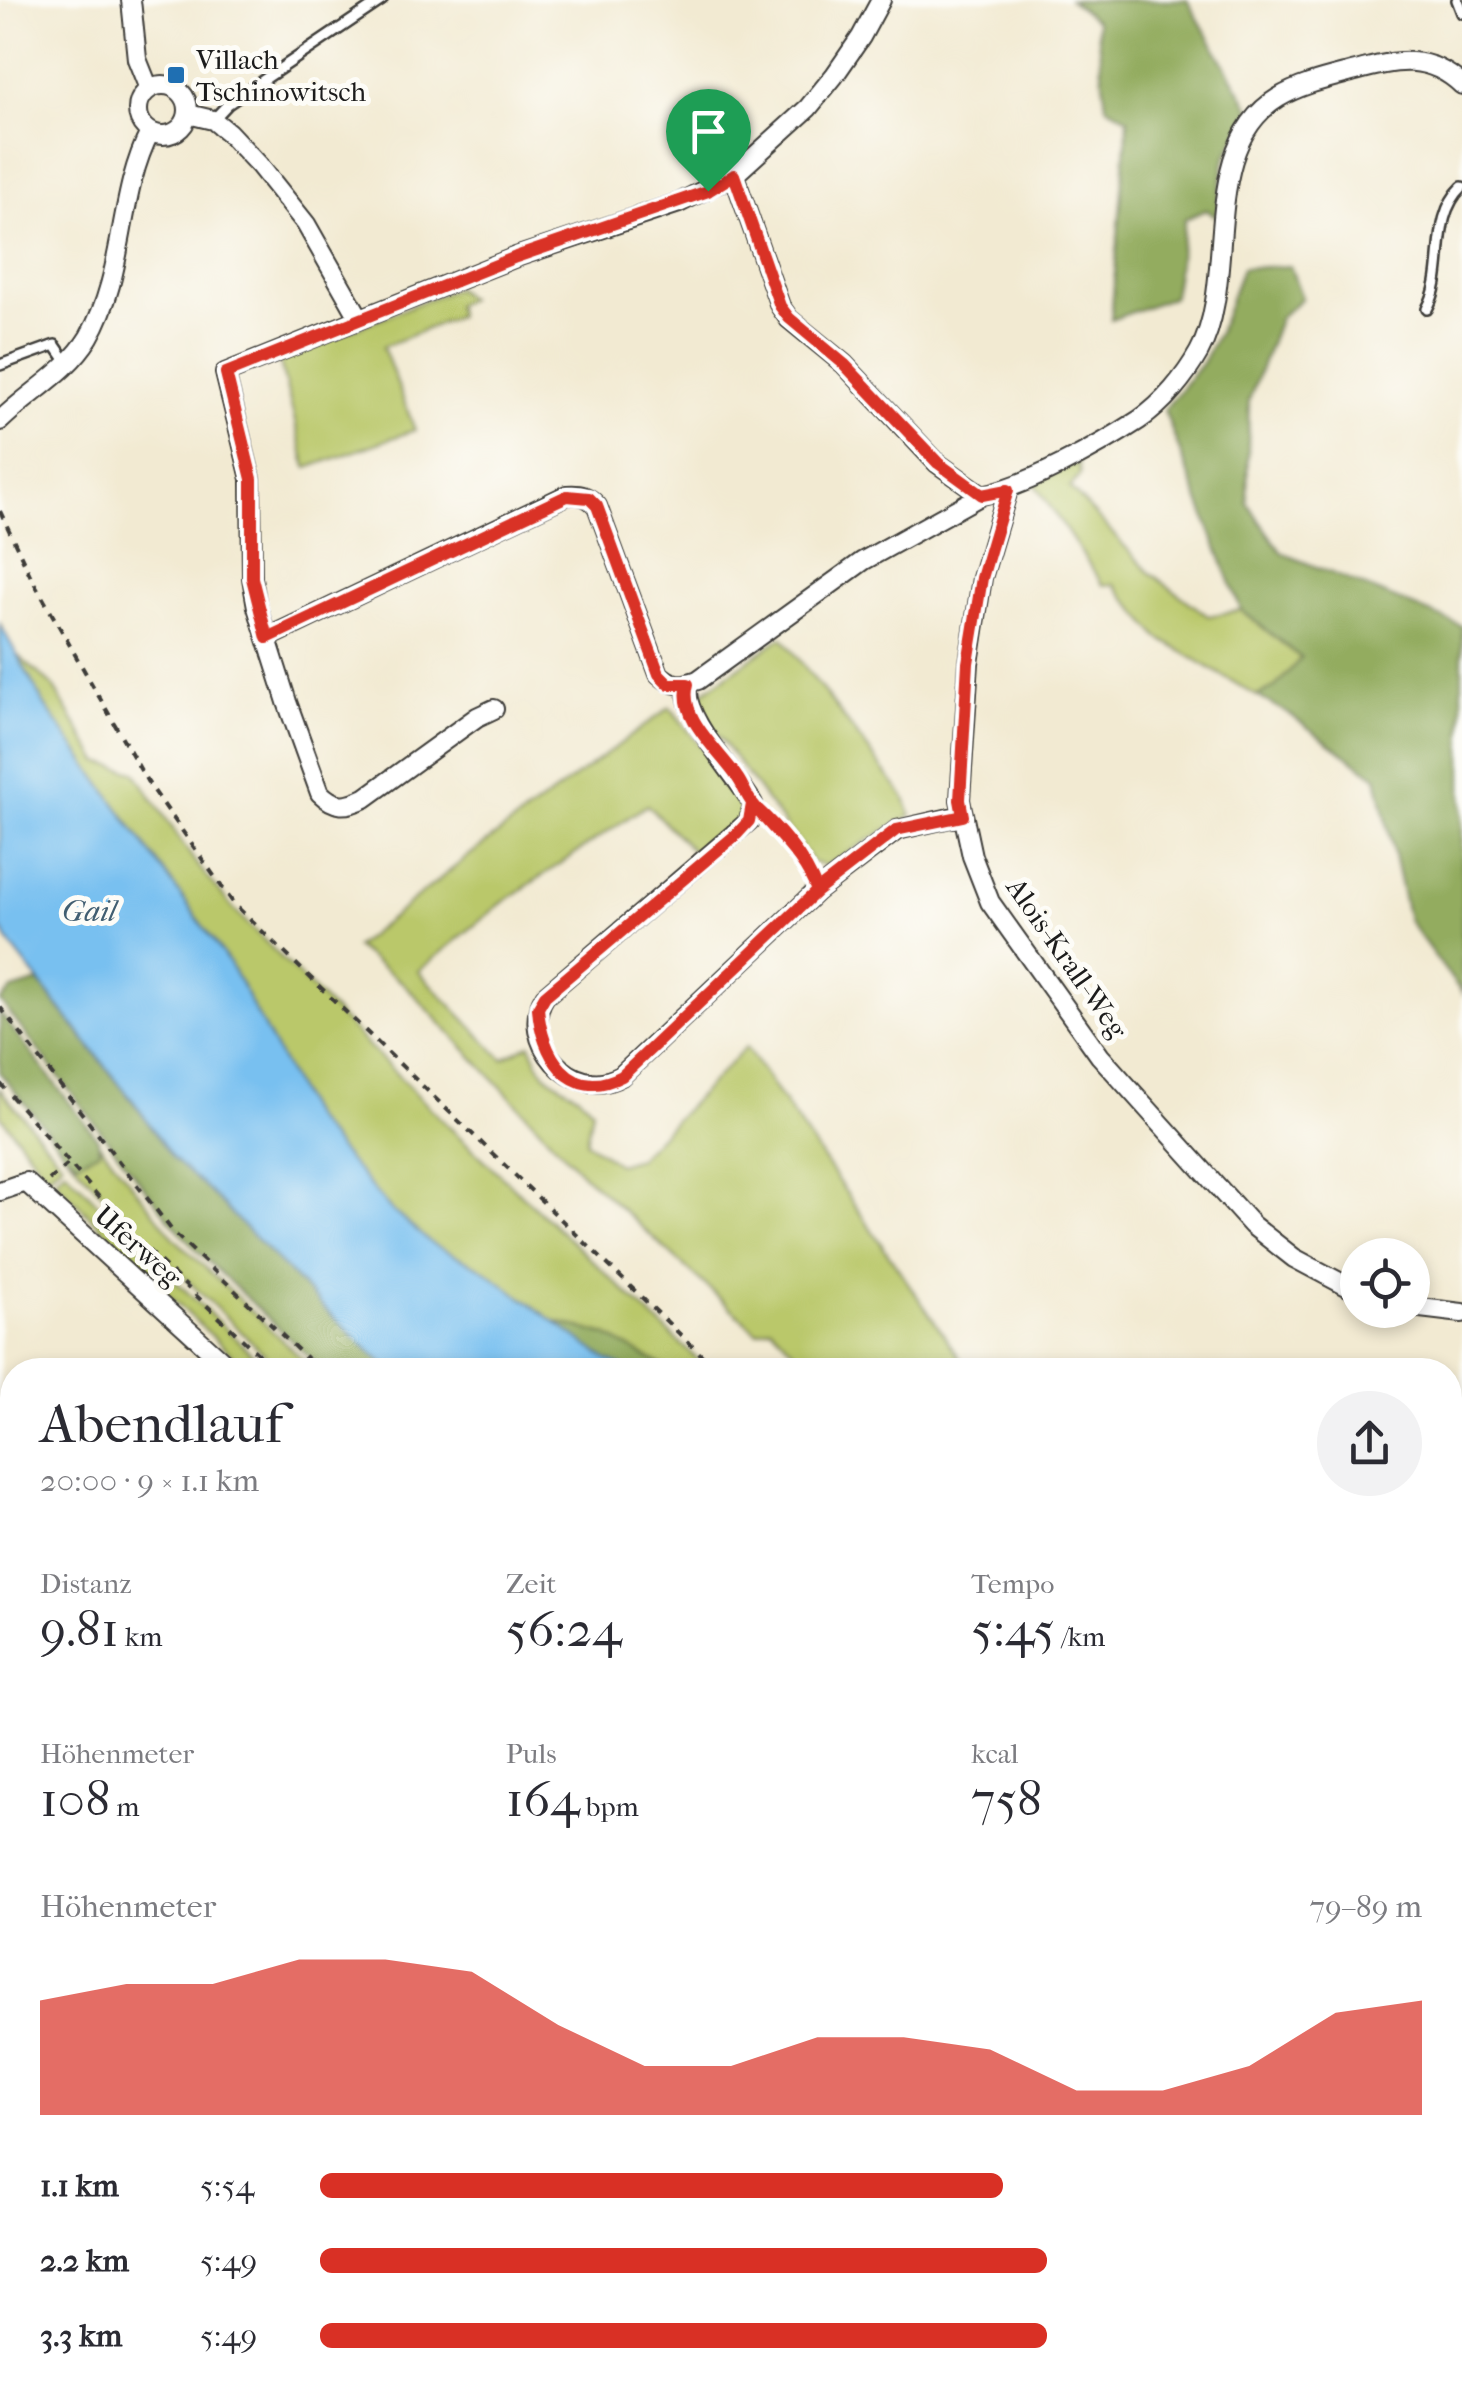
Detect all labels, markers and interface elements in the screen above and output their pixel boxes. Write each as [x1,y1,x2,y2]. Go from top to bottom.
place label: Villach Tschinowitsch [195,43,366,108]
marker: Villach Tschinowitsch [165,64,187,86]
pin [666,89,751,192]
icon: arrive [681,104,736,159]
street label: Alois-Krall-Weg [999,871,1135,1045]
water label: Gail [62,894,120,929]
street label: Uferweg [88,1198,189,1294]
map controls [1340,1238,1430,1328]
button: locate [1340,1238,1430,1328]
button: share [1317,1391,1422,1496]
text: Abendlauf [40,1392,283,1456]
text: 20:00 · 9 × 1.1 km [40,1462,259,1499]
text: Distanz [40,1567,132,1600]
text: Zeit [506,1567,557,1600]
text: Tempo [971,1567,1054,1600]
text: 9.81 [40,1600,119,1659]
text: 56:24 [506,1600,622,1659]
text: 5:45 [971,1600,1055,1659]
text: km [119,1620,163,1653]
text: /km [1055,1620,1105,1653]
text: Höhenmeter [40,1737,194,1770]
text: Puls [506,1737,556,1770]
text: kcal [971,1737,1018,1770]
text: 108 [40,1770,110,1829]
text: 164 [506,1770,580,1829]
text: 758 [971,1770,1042,1829]
text: m [110,1790,140,1823]
text: bpm [580,1790,639,1823]
text: Höhenmeter [40,1888,216,1925]
text: 79–89 m [1310,1888,1422,1925]
text: 1.1 km [40,2167,119,2204]
text: 5:54 [200,2167,254,2204]
text: 2.2 km [40,2242,129,2279]
text: 5:49 [200,2242,257,2279]
text: 3.3 km [40,2317,122,2354]
text: 5:49 [200,2317,257,2354]

